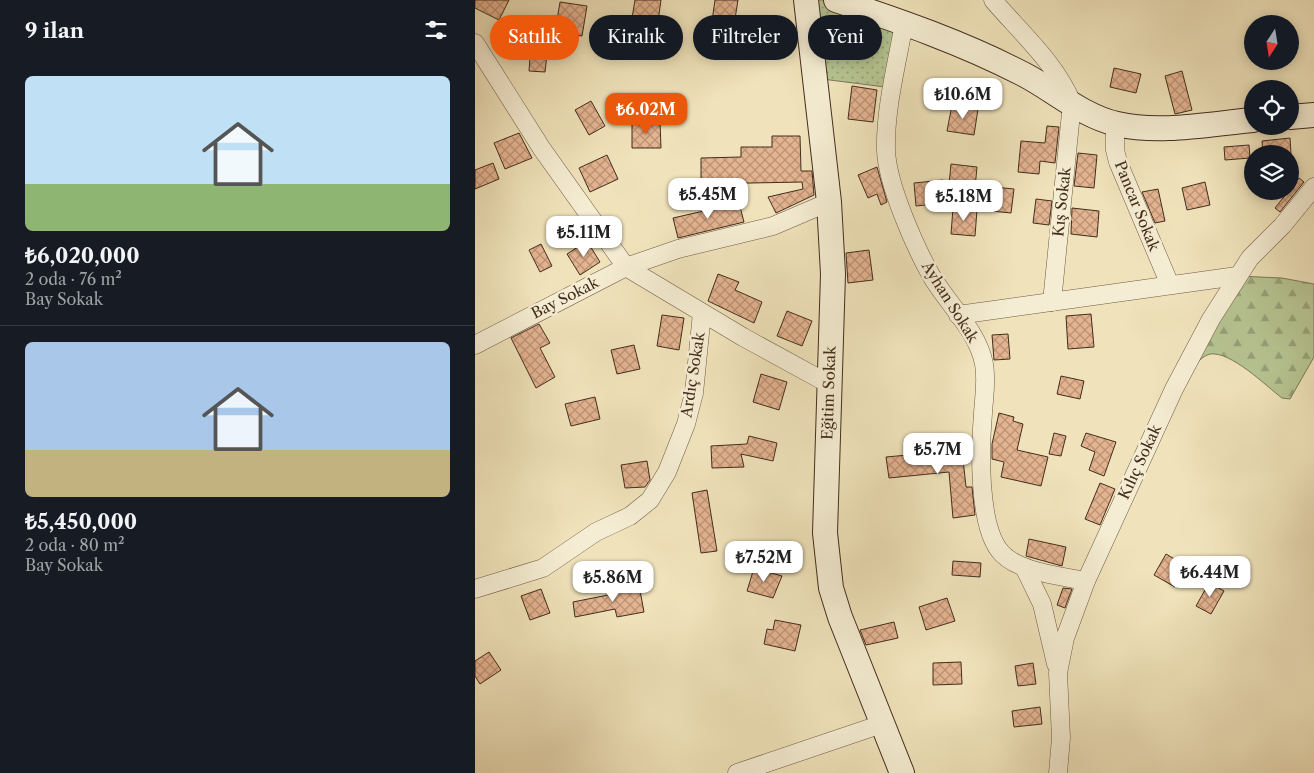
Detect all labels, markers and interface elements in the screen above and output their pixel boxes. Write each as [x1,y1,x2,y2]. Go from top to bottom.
chip: Satılık [490,15,579,60]
chip: Kiralık [589,15,683,60]
chip: Filtreler [693,15,798,60]
chip: Yeni [808,15,882,60]
north arrow [1244,15,1299,70]
map controls [1244,15,1299,200]
icon: filters [422,16,450,44]
text: 9 ilan [25,18,84,43]
pin: ₺10.6M [922,78,1004,120]
button: locate [1244,80,1299,135]
text: ₺10.6M [934,84,992,104]
pin: ₺6.02M [605,92,687,135]
text: ₺6.02M [616,99,676,119]
icon: home [193,109,283,199]
button: layers [1244,145,1299,200]
street label: Pancar Sokak [1111,158,1165,255]
street label: Kış Sokak [1048,165,1075,238]
pin: ₺5.45M [667,178,749,220]
pin: ₺5.18M [923,180,1005,222]
text: ₺5.45M [679,184,737,204]
text: ₺5.18M [936,186,992,206]
pin: ₺5.11M [543,216,625,258]
text: ₺5.11M [557,222,611,242]
text: ₺6,020,000 [25,243,140,268]
street label: Ayhan Sokak [917,257,984,347]
text: 2 oda · 76 m² [25,269,122,289]
street label: Bay Sokak [528,272,603,323]
text: Bay Sokak [25,289,103,309]
street label: Ardıç Sokak [676,330,709,420]
street label: Eğitim Sokak [817,345,840,440]
icon: home [193,374,283,464]
street label: Kılıç Sokak [1114,420,1166,502]
pin: ₺5.7M [903,432,973,475]
text: ₺5.7M [914,439,962,459]
text: ₺5,450,000 [25,509,137,534]
text: 2 oda · 80 m² [25,535,125,555]
pin: ₺7.52M [723,540,805,583]
text: ₺7.52M [736,547,792,567]
text: Bay Sokak [25,555,103,575]
pin: ₺6.44M [1169,556,1251,598]
pin: ₺5.86M [572,560,654,603]
text: ₺6.44M [1180,562,1240,582]
text: ₺5.86M [584,567,642,587]

